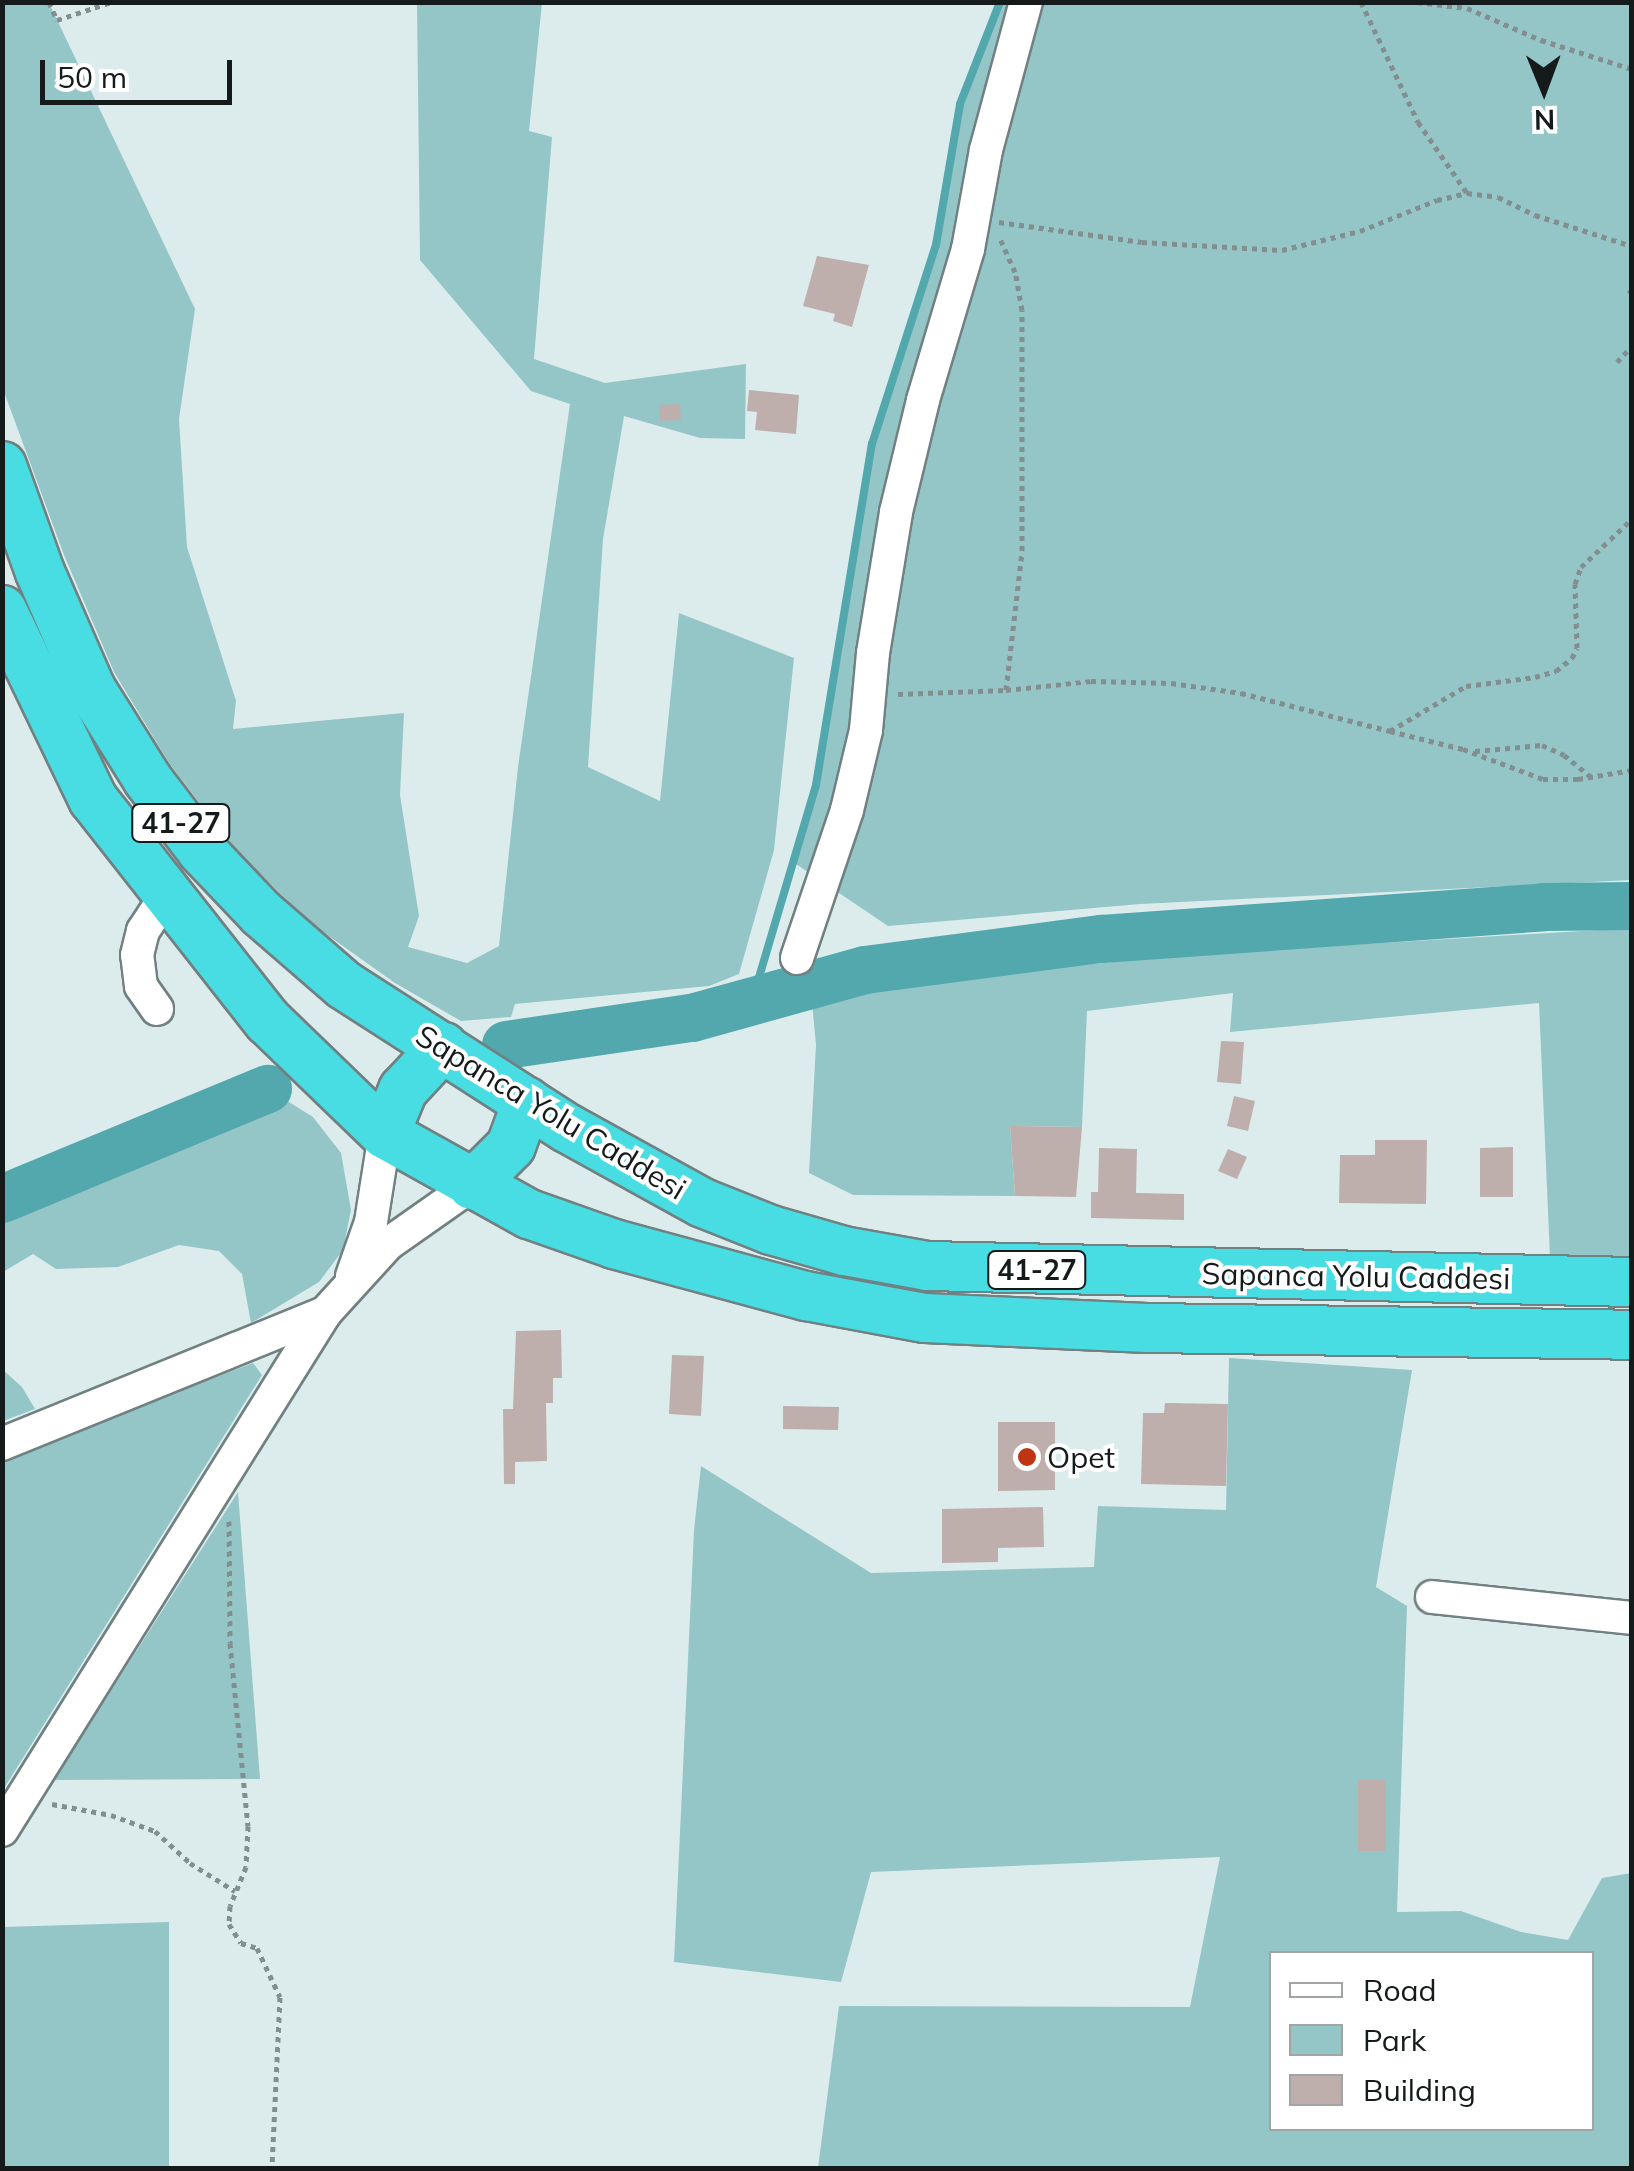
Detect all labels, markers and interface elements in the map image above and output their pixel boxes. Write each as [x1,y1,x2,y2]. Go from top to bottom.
scale bar [45,40,238,102]
north arrow [1494,40,1594,140]
text: 50 m [57,58,127,96]
text: N [1534,103,1555,138]
road number: 41-27 [131,800,231,846]
street label: Sapanca Yolu Caddesi [410,1017,692,1207]
road number: 41-27 [987,1247,1087,1293]
street label: Sapanca Yolu Caddesi [1201,1255,1511,1297]
place label: Opet [1047,1439,1115,1475]
marker: Opet [1016,1446,1038,1468]
legend [1269,1951,1594,2131]
text: Road [1363,1971,1437,2009]
text: Park [1363,2021,1426,2059]
text: Building [1363,2071,1476,2109]

